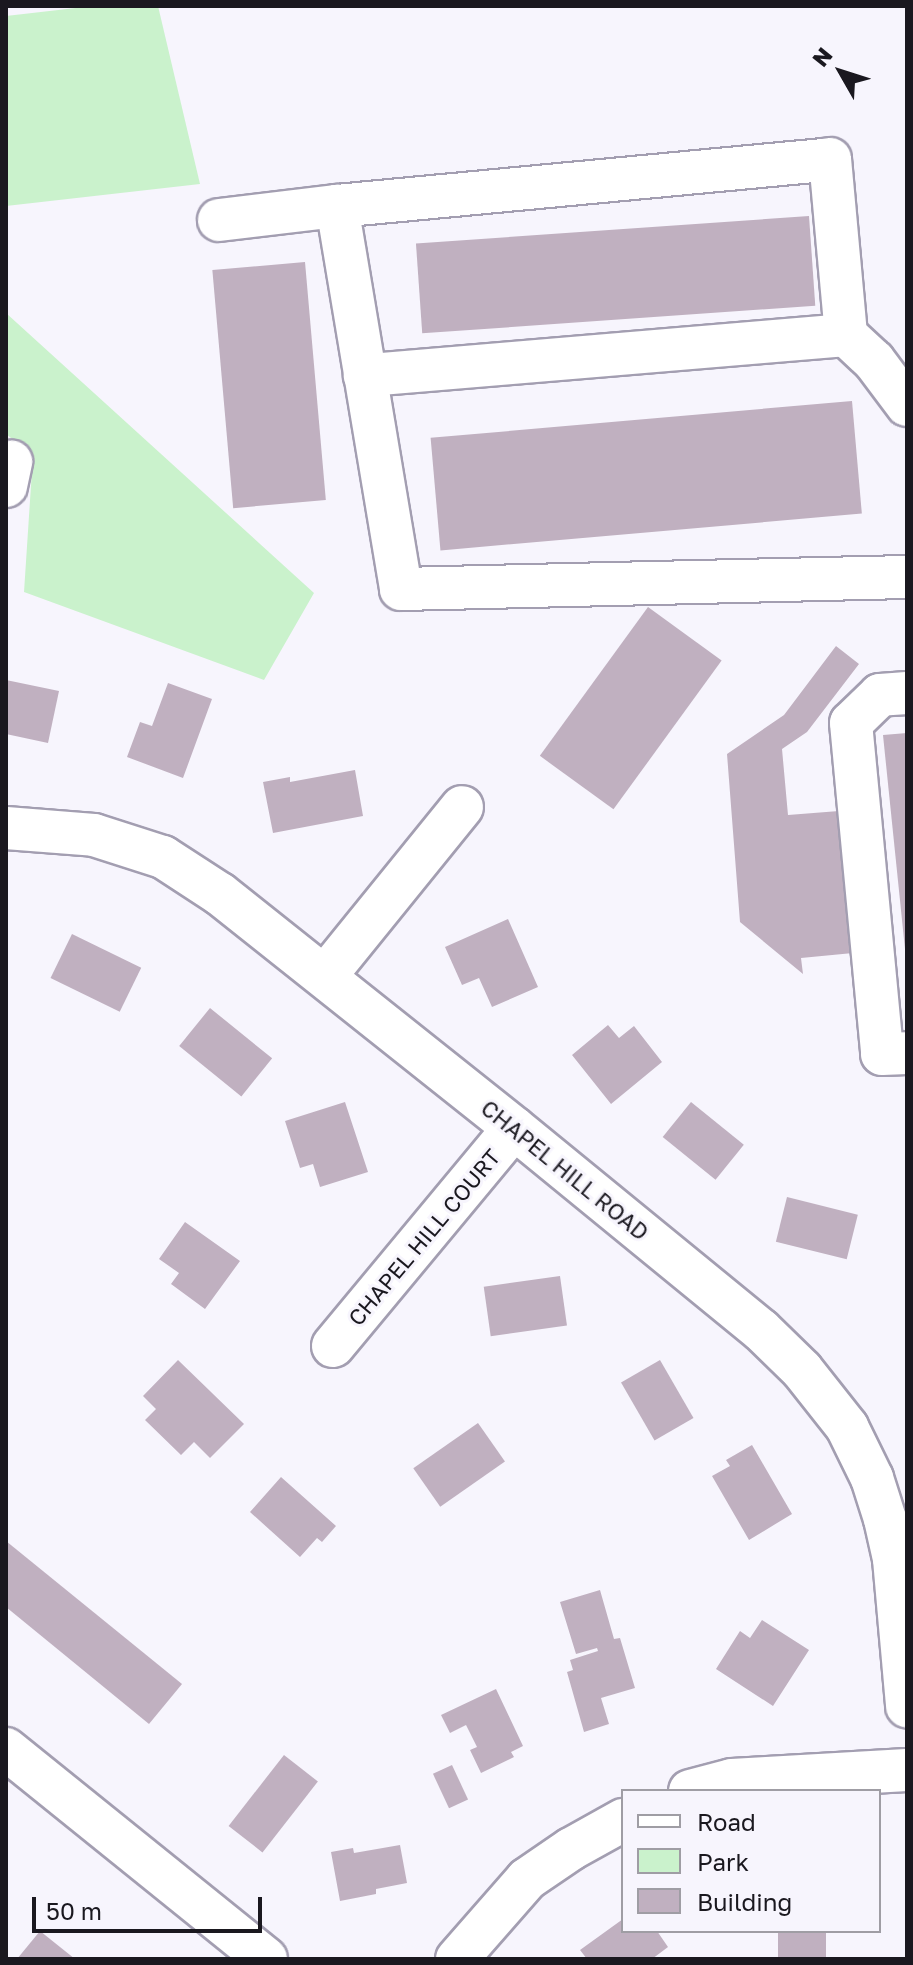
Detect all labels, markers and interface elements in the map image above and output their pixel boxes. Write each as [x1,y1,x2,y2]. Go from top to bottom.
north arrow [801,32,881,112]
text: N [806,42,838,72]
street label: CHAPEL HILL ROAD [476,1094,654,1246]
street label: CHAPEL HILL COURT [342,1143,506,1331]
legend [621,1789,881,1933]
text: Road [697,1807,756,1836]
text: Park [697,1847,749,1876]
scale bar [36,1881,266,1931]
text: Building [697,1887,792,1916]
text: 50 m [46,1896,102,1925]

